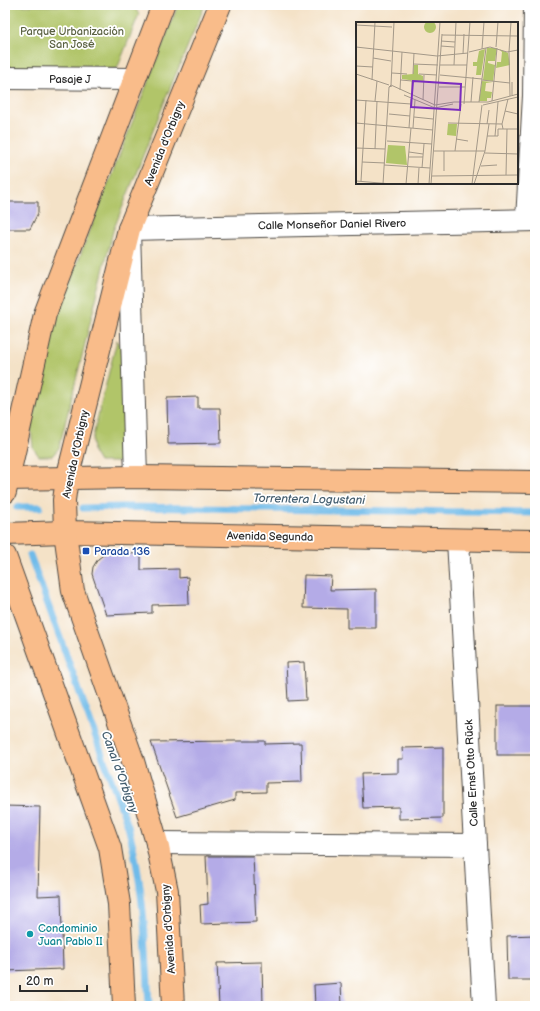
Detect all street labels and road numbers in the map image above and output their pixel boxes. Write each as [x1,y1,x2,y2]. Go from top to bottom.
street label: Pasaje J [49,73,91,86]
street label: Avenida d'Orbigny [142,99,187,187]
street label: Calle Monseñor Daniel Rivero [258,217,406,232]
street label: Avenida d'Orbigny [60,409,91,499]
street label: Avenida Segunda [227,529,313,544]
street label: Calle Ernst Otto Rück [462,719,481,827]
street label: Avenida d'Orbigny [159,884,178,974]

